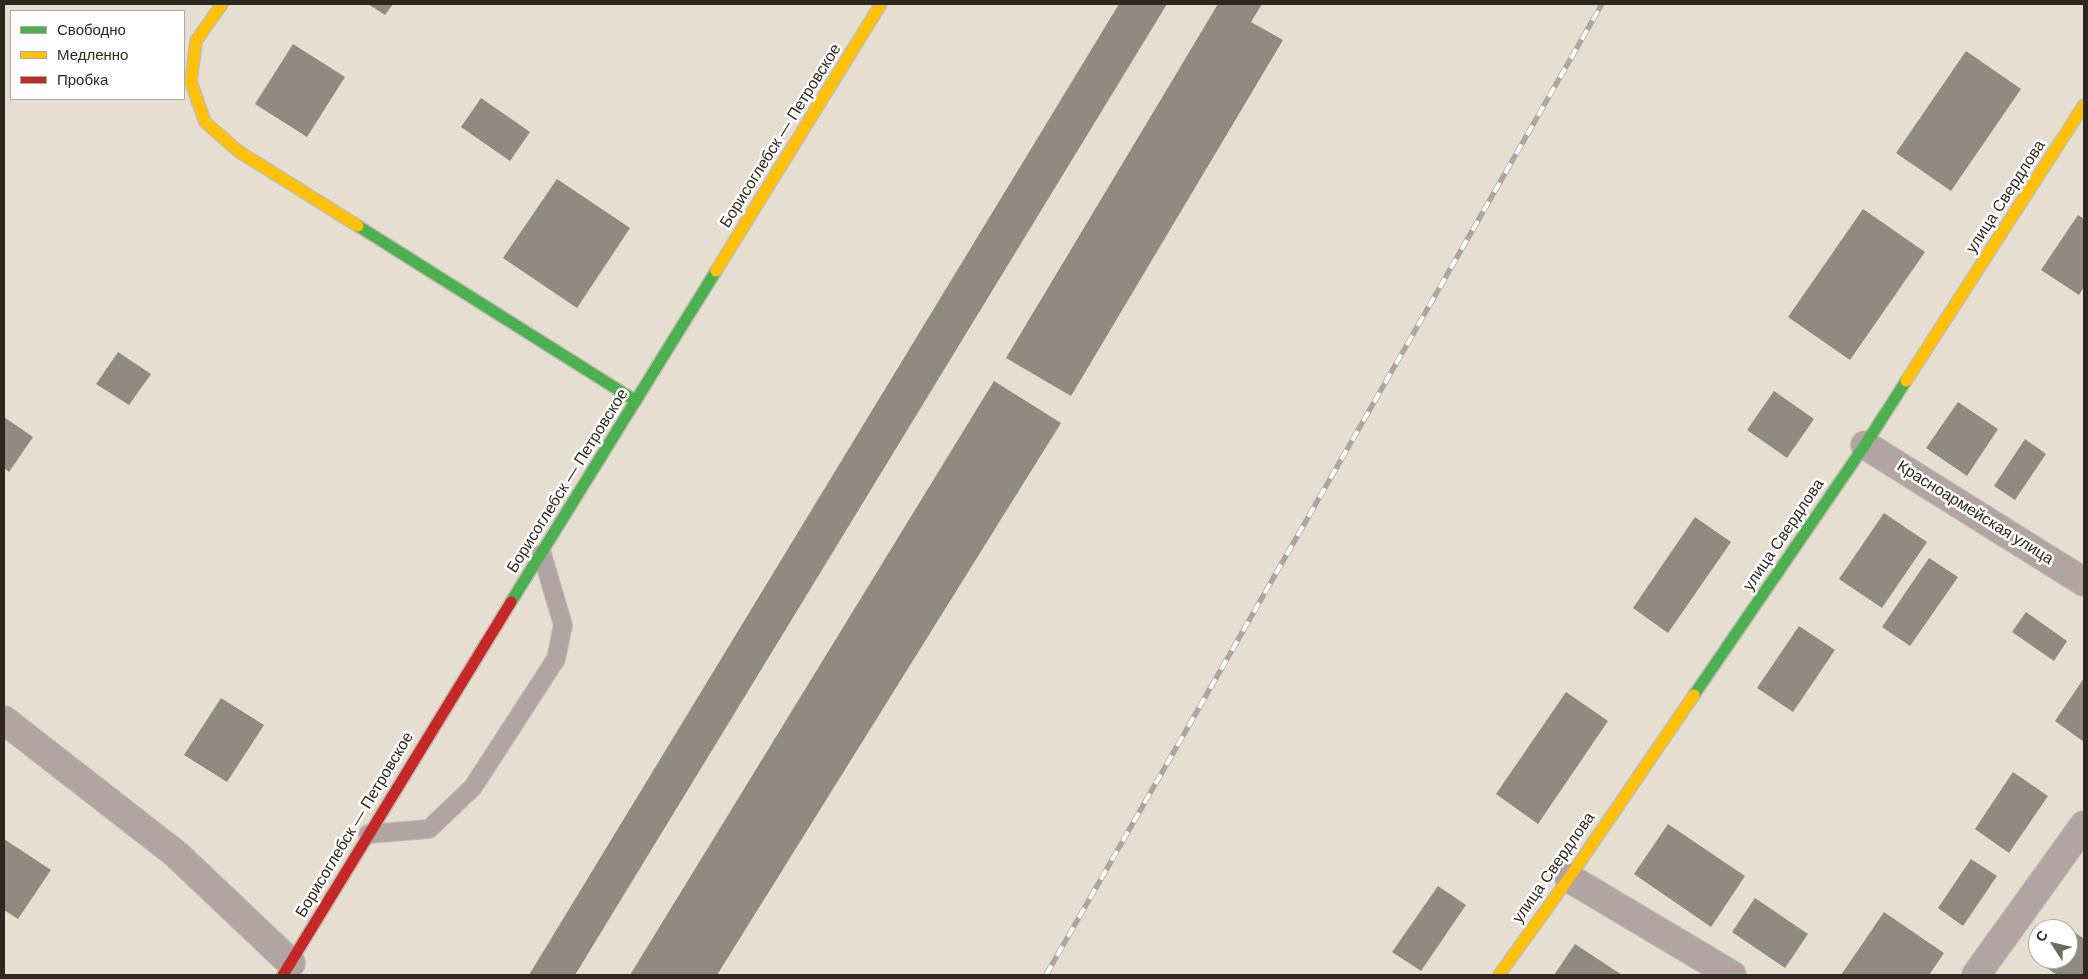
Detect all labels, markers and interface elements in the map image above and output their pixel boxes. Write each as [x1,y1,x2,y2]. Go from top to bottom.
legend [10,10,185,100]
text: Свободно [57,21,126,38]
street label: Борисоглебск — Петровское [716,41,846,231]
text: Медленно [57,46,128,63]
text: Пробка [57,71,108,88]
street label: улица Свердлова [1962,137,2050,257]
street label: Борисоглебск — Петровское [503,386,633,576]
street label: Красноармейская улица [1893,457,2057,569]
street label: улица Свердлова [1739,475,1829,595]
street label: Борисоглебск — Петровское [292,729,418,921]
street label: улица Свердлова [1509,809,1599,927]
north arrow [2028,919,2078,969]
text: С [2032,927,2051,945]

